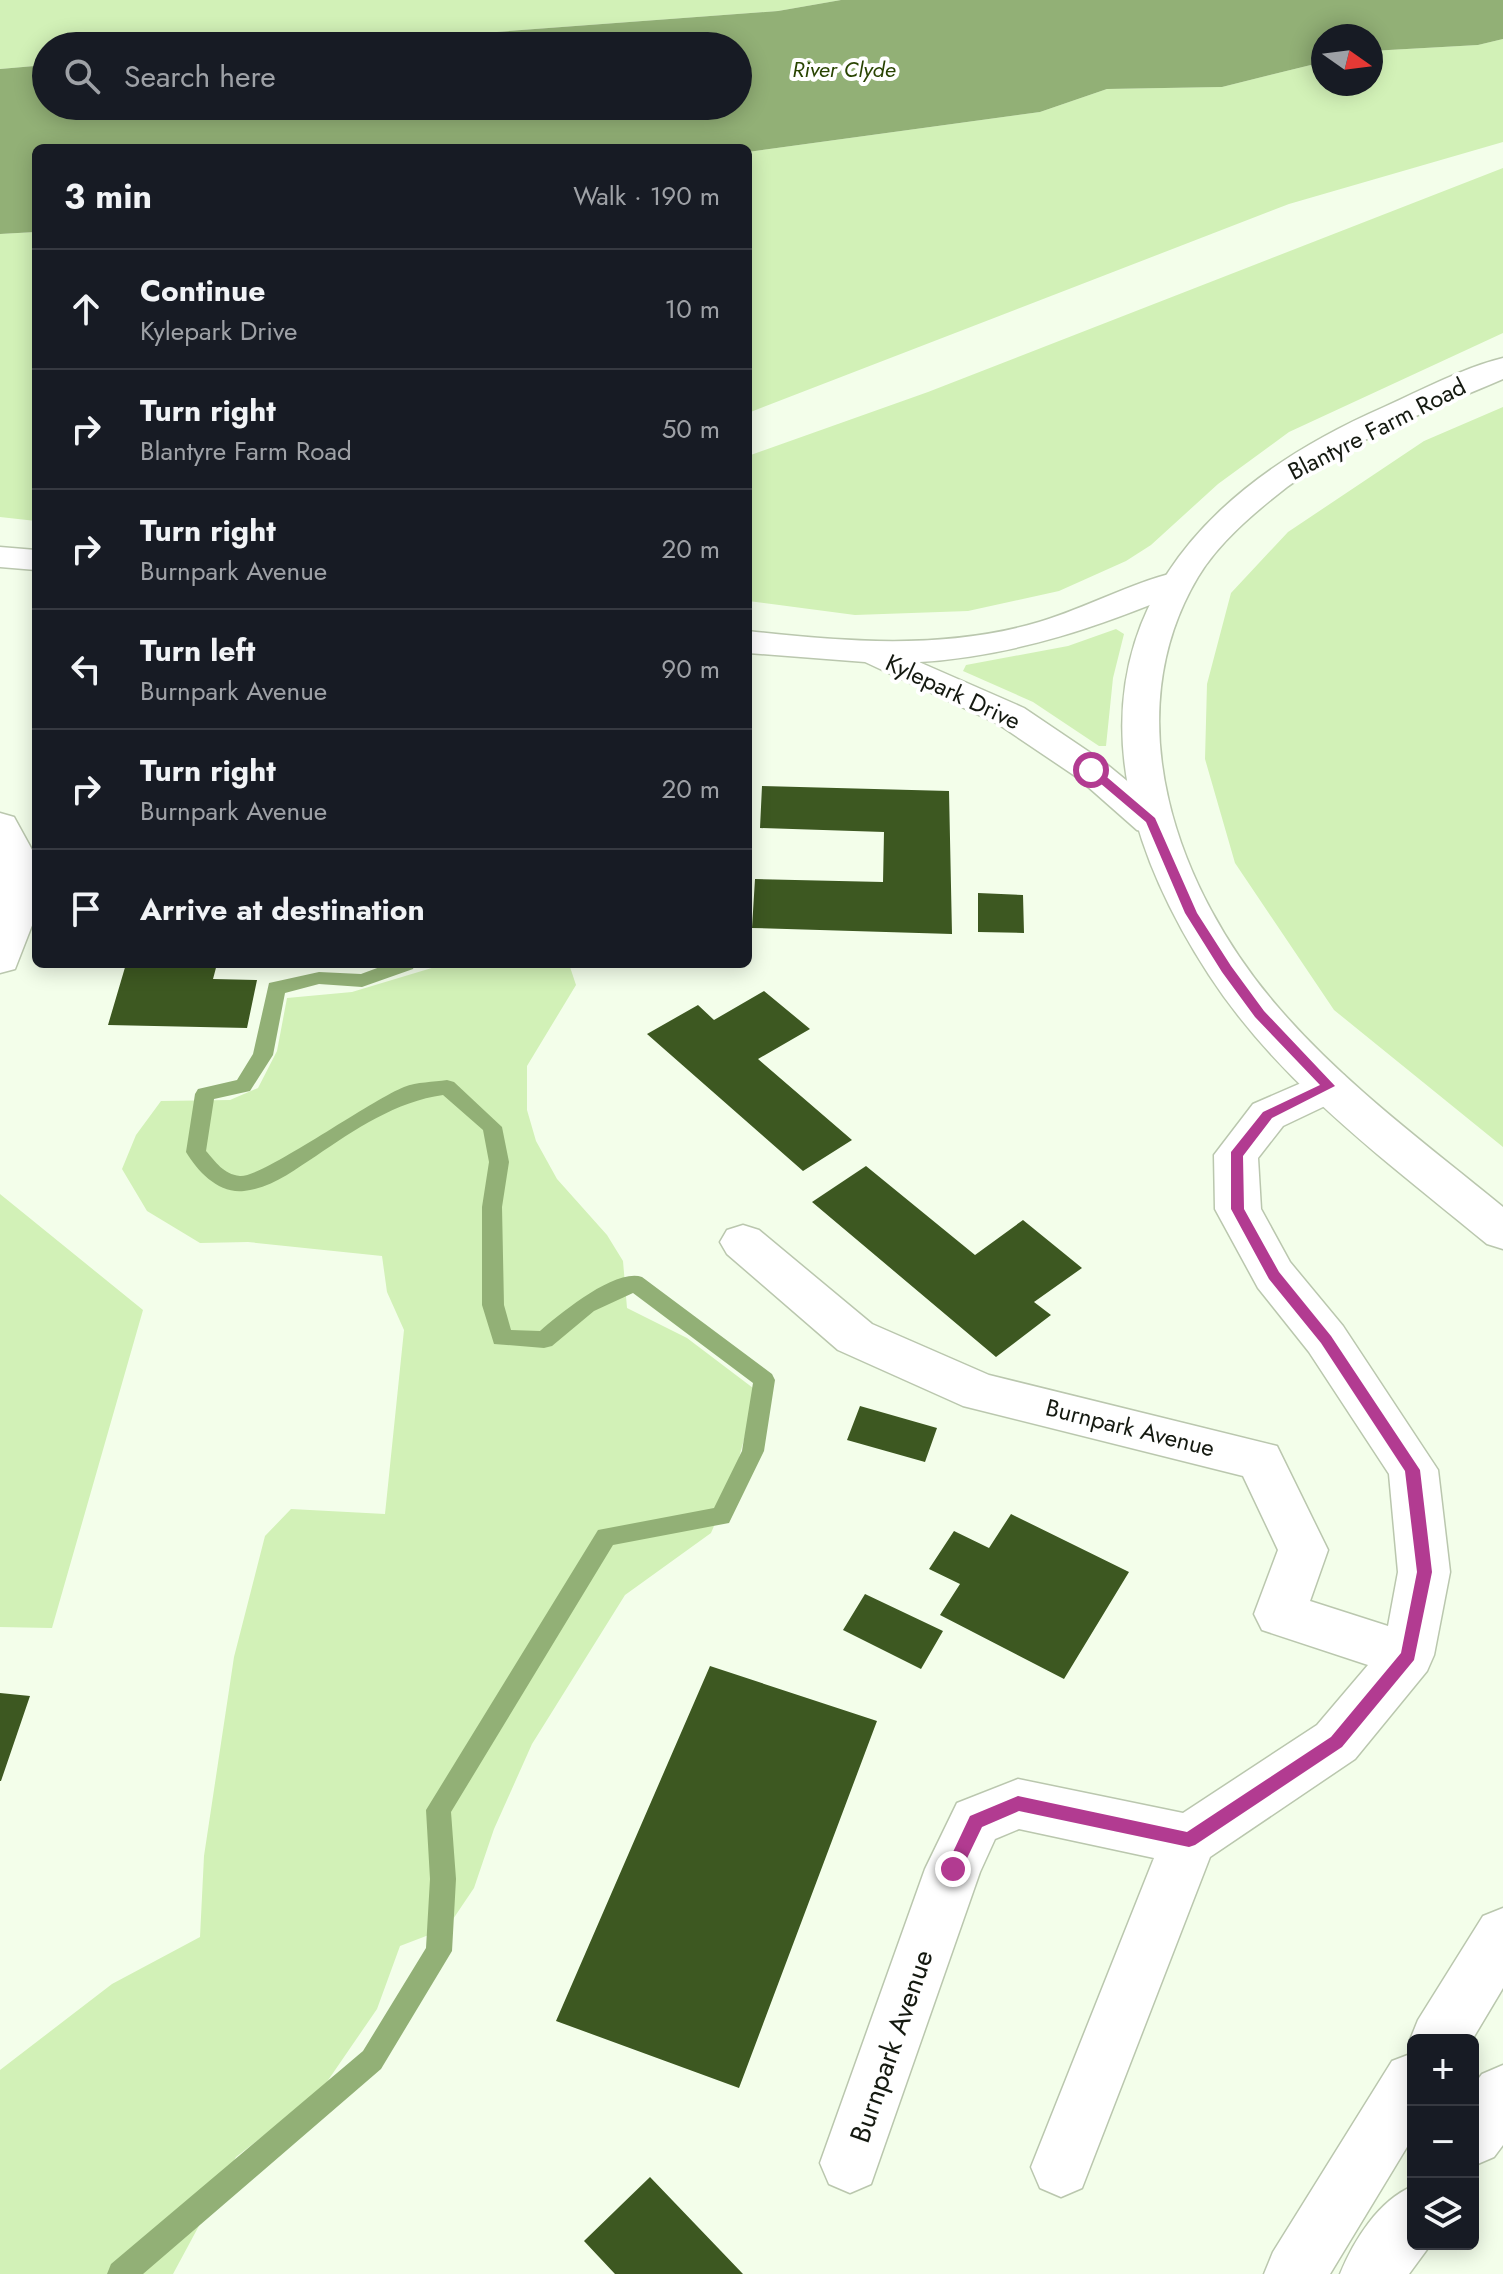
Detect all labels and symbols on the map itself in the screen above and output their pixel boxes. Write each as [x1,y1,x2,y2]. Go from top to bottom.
north arrow [1311,24,1383,96]
water label: River Clyde [792,53,896,85]
street label: Blantyre Farm Road [1282,369,1472,489]
street label: Kylepark Drive [880,645,1026,738]
route start [1073,752,1109,788]
street label: Burnpark Avenue [1042,1390,1218,1465]
route end [935,1851,971,1887]
street label: Burnpark Avenue [839,1944,944,2148]

